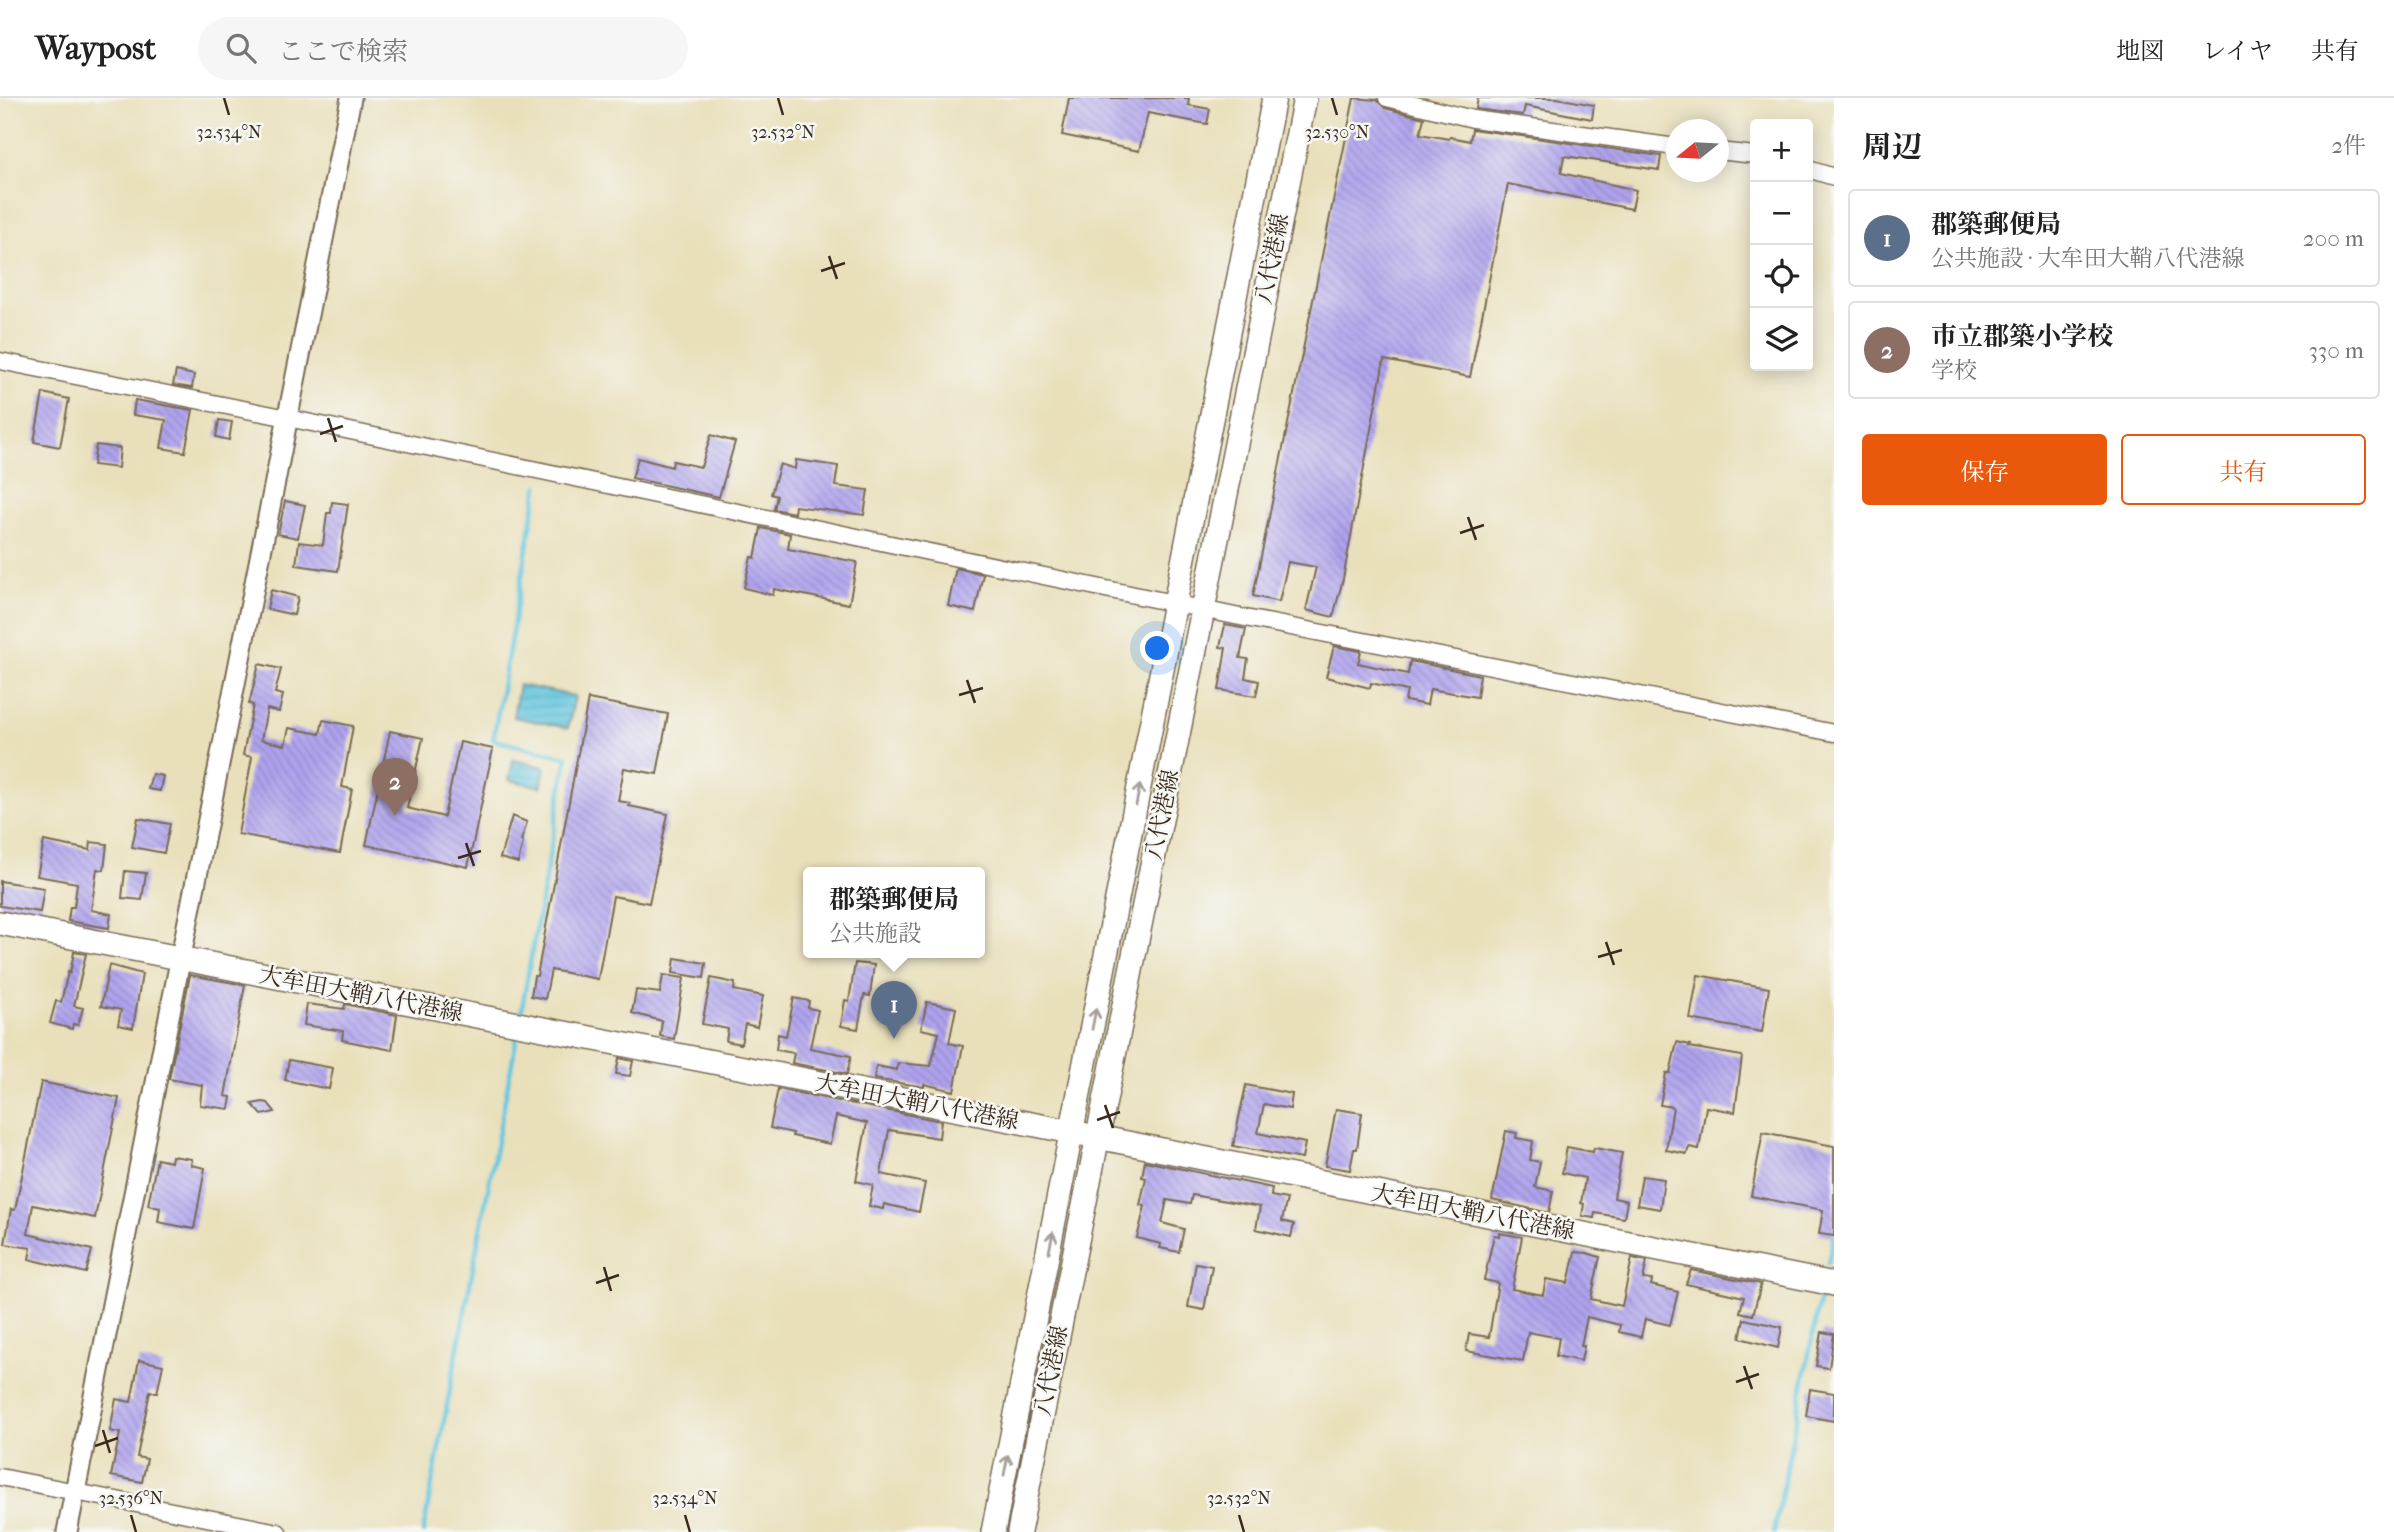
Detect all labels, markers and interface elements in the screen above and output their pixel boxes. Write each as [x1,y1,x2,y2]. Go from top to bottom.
search box [198,17,688,80]
text: Waypost [35,29,156,68]
icon: search [222,29,260,67]
text: ここで検索 [278,36,408,67]
text: 地図 [2116,37,2164,65]
text: レイヤ [2202,37,2273,65]
text: 共有 [2311,37,2359,65]
north arrow [1666,119,1729,182]
map controls [1750,119,1813,371]
button: + [1750,119,1813,182]
text: 32.534°N [196,122,262,143]
text: 32.532°N [751,122,815,143]
text: 32.530°N [1305,122,1370,143]
text: 周辺 [1862,130,1922,165]
text: 2件 [2331,132,2366,159]
button: − [1750,182,1813,245]
text: 郡築郵便局 [1931,209,2061,240]
street label: 八代港線 [1250,211,1294,307]
text: 1 [1883,225,1891,252]
text: 200 m [2303,225,2364,252]
button: locate [1750,245,1813,308]
text: 公共施設 · 大牟田大鞘八代港線 [1931,245,2245,272]
button: layers [1750,308,1813,371]
text: 市立郡築小学校 [1931,321,2113,352]
text: 2 [1881,337,1893,364]
text: 330 m [2308,337,2364,364]
text: 学校 [1931,357,1977,384]
button: 保存 [1862,434,2107,505]
button: 共有 [2121,434,2366,505]
your location [1140,631,1174,665]
pin: 2 [372,758,418,816]
street label: 八代港線 [1140,767,1184,863]
one-way arrow [1131,784,1145,807]
popup [803,867,985,958]
text: 郡築郵便局 [829,884,959,915]
text: 公共施設 [829,920,921,947]
street label: 大牟田大鞘八代港線 [257,961,465,1027]
pin: 1 [871,981,917,1039]
one-way arrow [1088,1008,1102,1031]
street label: 大牟田大鞘八代港線 [813,1069,1021,1135]
street label: 大牟田大鞘八代港線 [1369,1179,1577,1245]
one-way arrow [1044,1231,1058,1254]
street label: 八代港線 [1029,1323,1073,1419]
one-way arrow [1000,1454,1014,1477]
text: 32.536°N [99,1488,164,1509]
text: 32.534°N [652,1488,718,1509]
text: 32.532°N [1207,1488,1271,1509]

